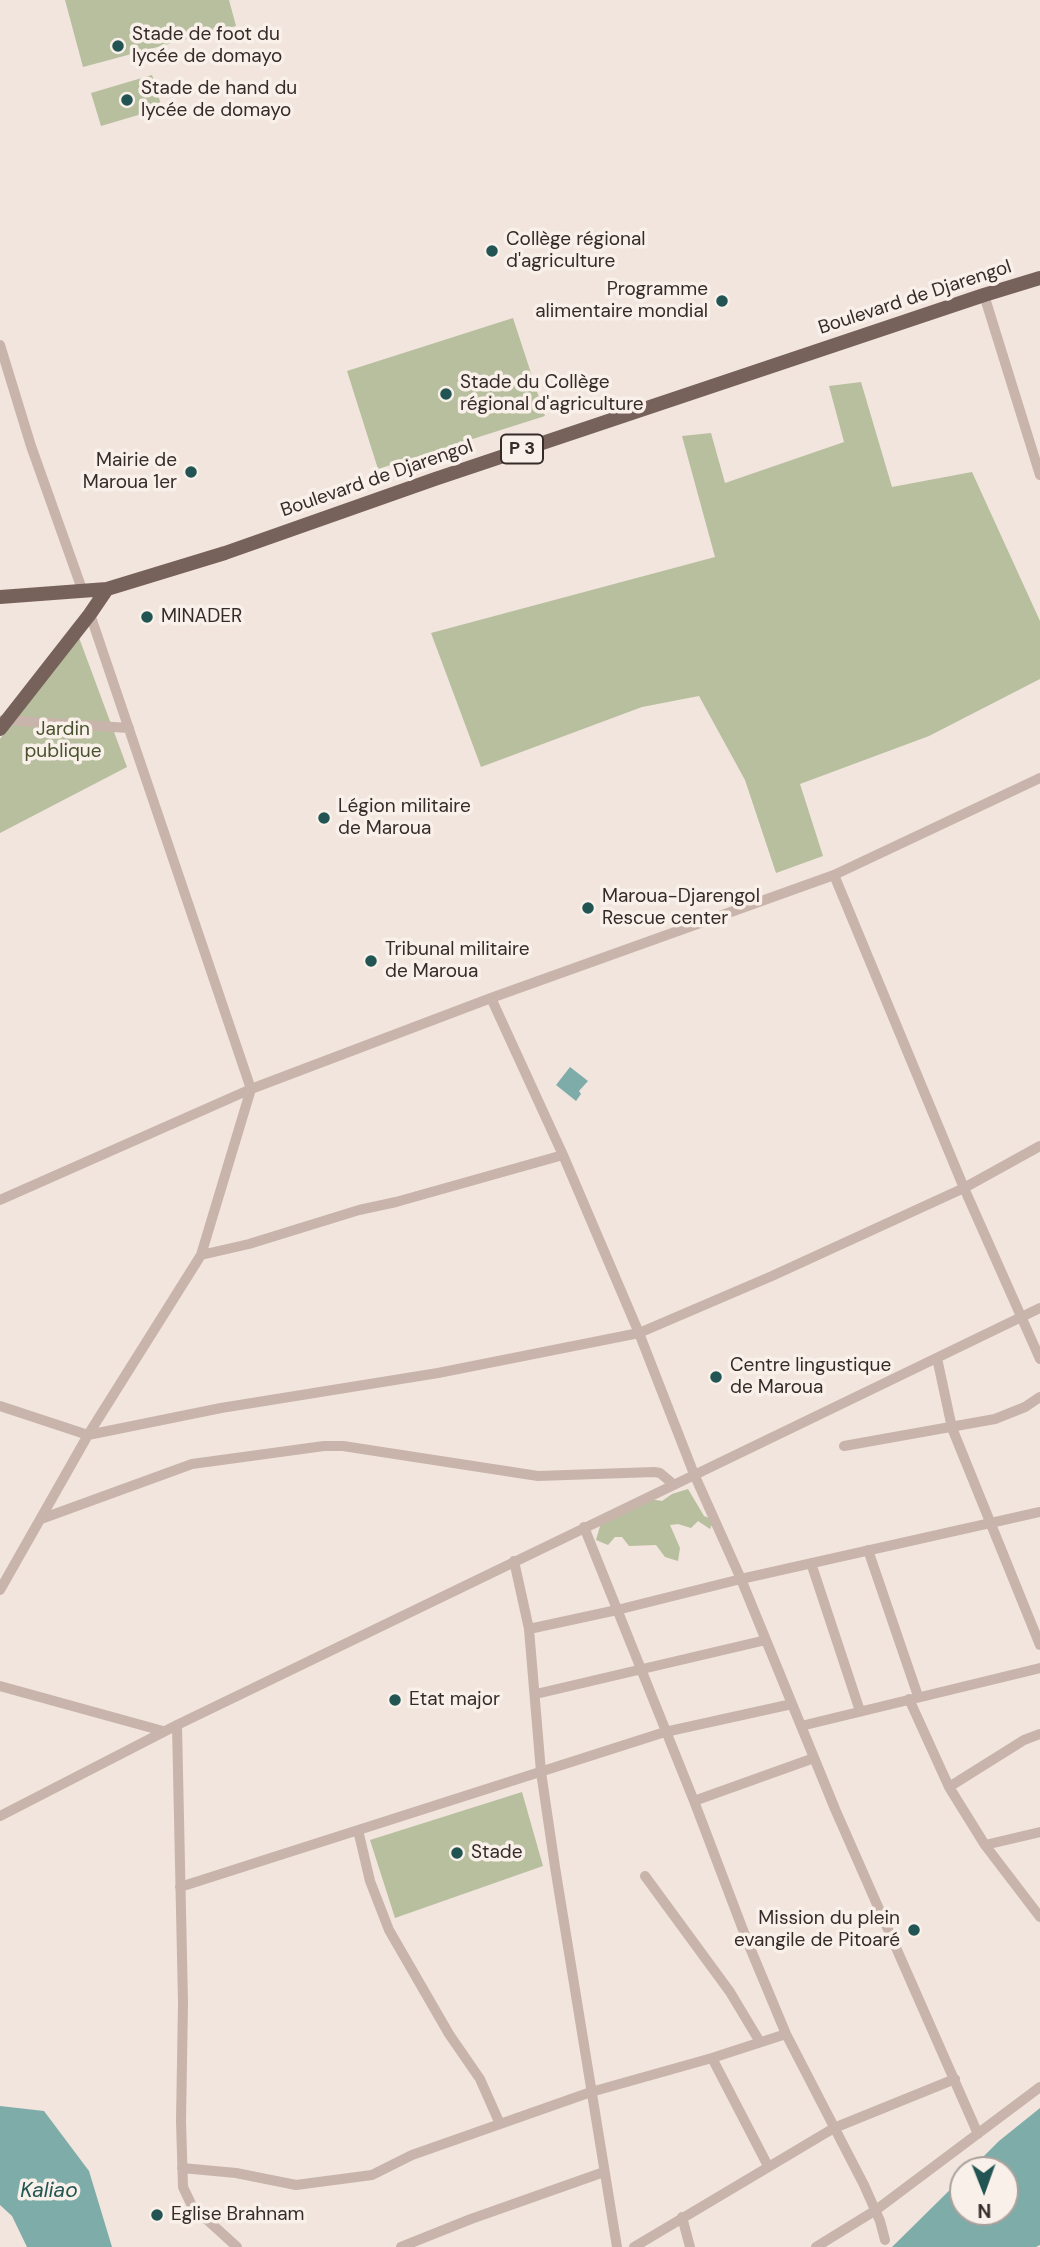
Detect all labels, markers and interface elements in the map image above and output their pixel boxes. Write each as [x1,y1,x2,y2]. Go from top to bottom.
place label: Stade de foot du lycée de domayo [132,24,282,68]
marker: Stade de foot du lycée de domayo [110,38,126,54]
place label: Stade de hand du lycée de domayo [141,78,297,122]
marker: Stade de hand du lycée de domayo [119,92,135,108]
place label: Collège régional d'agriculture [506,229,645,273]
marker: Collège régional d'agriculture [484,243,500,259]
street label: Boulevard de Djarengol [816,256,1014,340]
place label: Programme alimentaire mondial [535,279,708,323]
marker: Programme alimentaire mondial [714,293,730,309]
place label: Stade du Collège régional d'agriculture [460,372,644,416]
marker: Stade du Collège régional d'agriculture [438,386,454,402]
road number: P 3 [501,434,543,463]
street label: Boulevard de Djarengol [278,435,476,523]
place label: Mairie de Maroua 1er [83,450,177,494]
marker: Mairie de Maroua 1er [183,464,199,480]
place label: MINADER [161,606,242,628]
marker: MINADER [139,609,155,625]
park label: Jardin publique [24,719,102,763]
place label: Légion militaire de Maroua [338,796,471,840]
marker: Légion militaire de Maroua [316,810,332,826]
place label: Maroua-Djarengol Rescue center [602,886,760,930]
marker: Maroua-Djarengol Rescue center [580,900,596,916]
place label: Tribunal militaire de Maroua [385,939,530,983]
marker: Tribunal militaire de Maroua [363,953,379,969]
place label: Centre lingustique de Maroua [730,1355,891,1399]
marker: Centre lingustique de Maroua [708,1369,724,1385]
place label: Etat major [409,1689,500,1711]
marker: Etat major [387,1692,403,1708]
place label: Stade [471,1842,523,1864]
marker: Stade [449,1845,465,1861]
place label: Mission du plein evangile de Pitoaré [734,1908,900,1952]
marker: Mission du plein evangile de Pitoaré [906,1922,922,1938]
north arrow [949,2156,1019,2226]
water label: Kaliao [20,2178,78,2204]
text: N [977,2198,991,2223]
place label: Eglise Brahnam [171,2204,304,2226]
marker: Eglise Brahnam [149,2207,165,2223]

